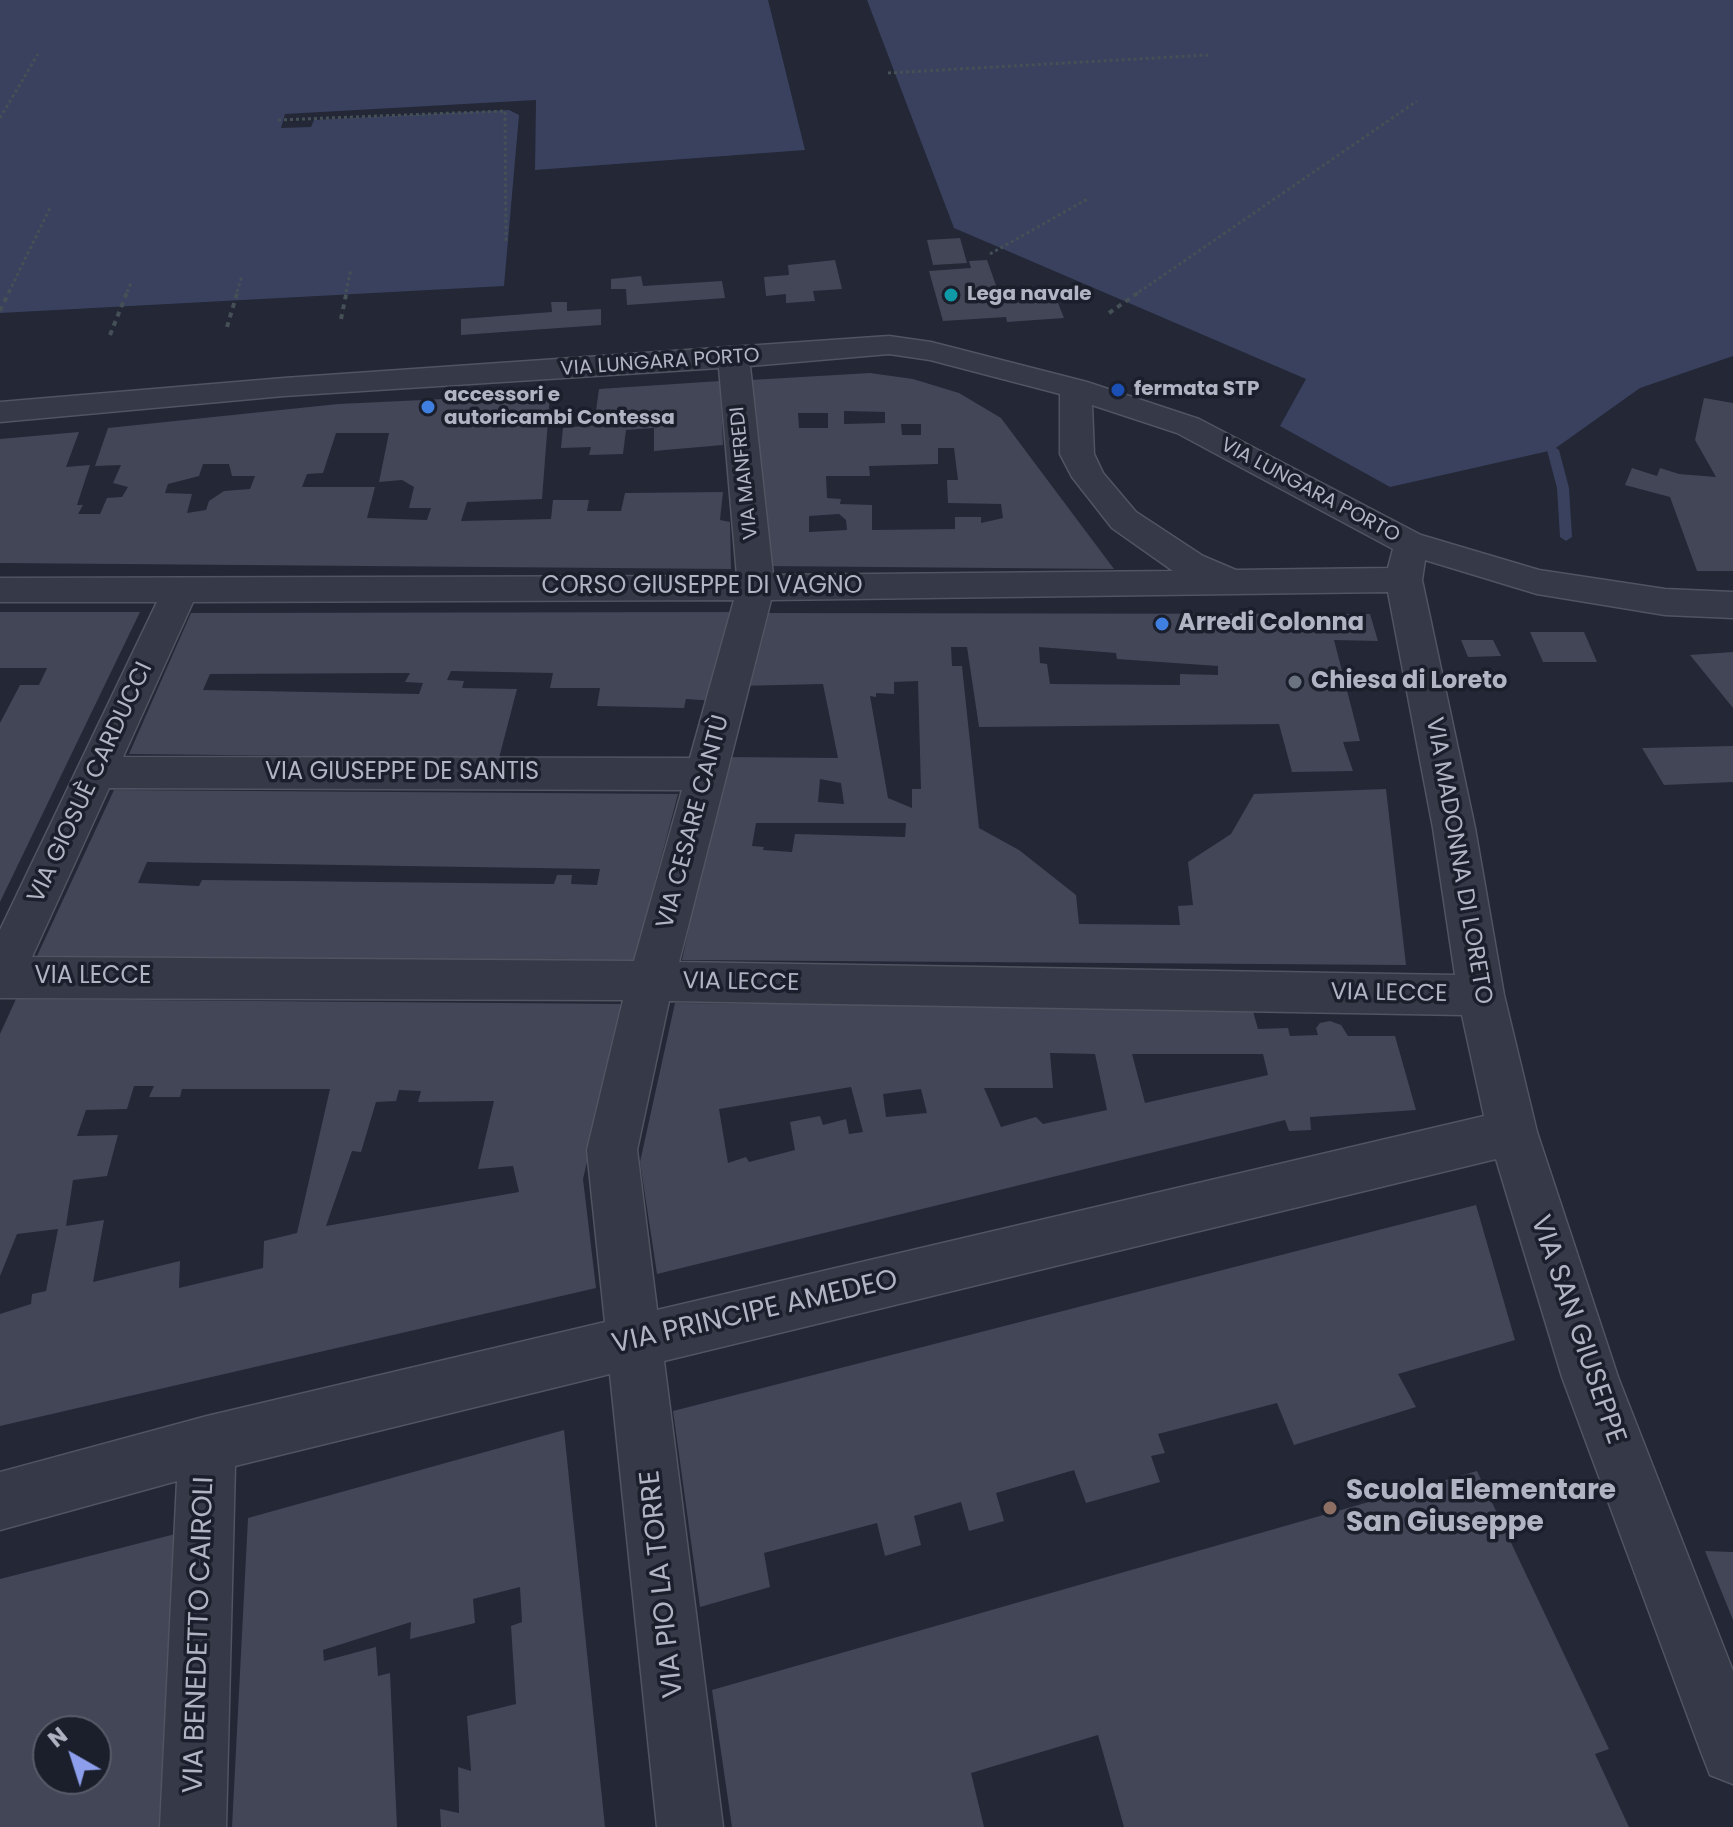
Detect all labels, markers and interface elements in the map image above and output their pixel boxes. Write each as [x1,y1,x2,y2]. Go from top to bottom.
place label: Lega navale [967,283,1092,307]
marker: Lega navale [942,286,960,304]
street label: VIA LUNGARA PORTO [560,344,760,382]
place label: fermata STP [1134,378,1259,402]
marker: fermata STP [1109,381,1127,399]
place label: accessori e autoricambi Contessa [444,384,675,431]
marker: accessori e autoricambi Contessa [419,398,437,416]
street label: VIA MANFREDI [726,405,764,541]
street label: VIA LUNGARA PORTO [1216,434,1404,548]
street label: CORSO GIUSEPPE DI VAGNO [541,573,863,601]
place label: Arredi Colonna [1178,610,1364,638]
marker: Arredi Colonna [1153,615,1171,633]
street label: VIA GIOSUÈ CARDUCCI [22,658,160,908]
place label: Chiesa di Loreto [1311,668,1507,696]
marker: Chiesa di Loreto [1286,673,1304,691]
street label: VIA CESARE CANTÙ [652,712,736,932]
street label: VIA MADONNA DI LORETO [1419,715,1497,1007]
street label: VIA GIUSEPPE DE SANTIS [265,759,539,787]
street label: VIA LECCE [35,963,151,991]
street label: VIA LECCE [682,968,800,998]
street label: VIA LECCE [1330,979,1448,1009]
street label: VIA SAN GIUSEPPE [1522,1211,1632,1449]
street label: VIA PRINCIPE AMEDEO [609,1264,901,1362]
street label: VIA PIO LA TORRE [634,1468,692,1700]
place label: Scuola Elementare San Giuseppe [1346,1475,1616,1541]
street label: VIA BENEDETTO CAIROLI [178,1476,222,1794]
marker: Scuola Elementare San Giuseppe [1321,1499,1339,1517]
north arrow [32,1715,112,1795]
text: N [42,1720,74,1755]

